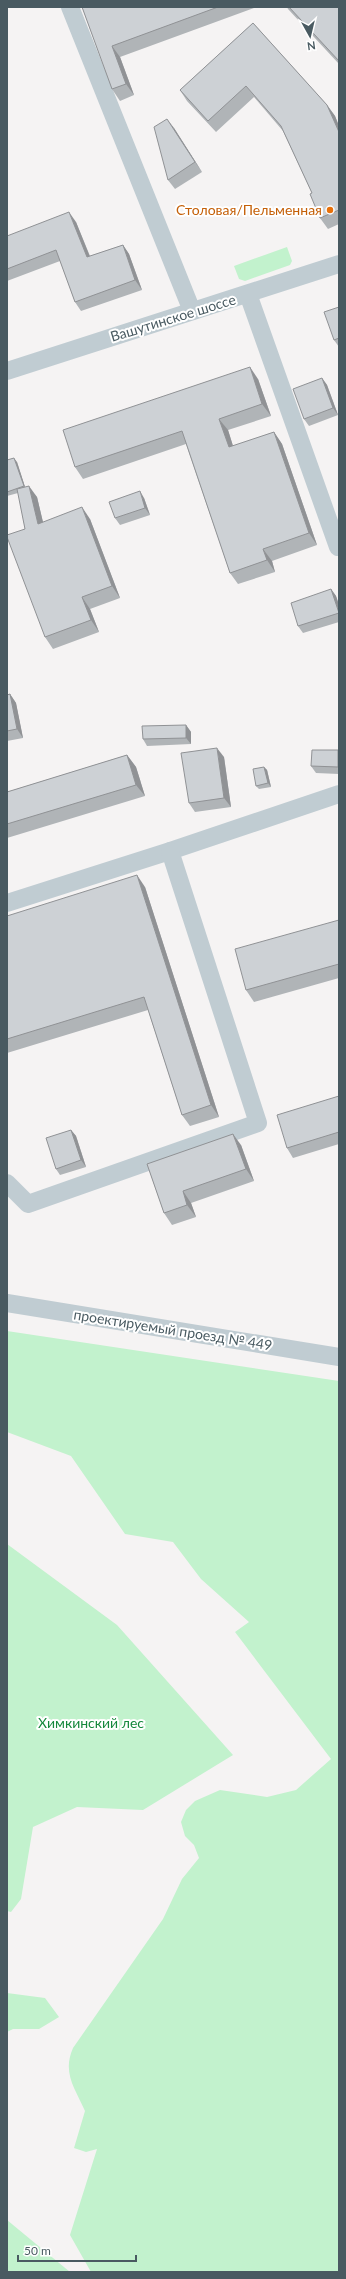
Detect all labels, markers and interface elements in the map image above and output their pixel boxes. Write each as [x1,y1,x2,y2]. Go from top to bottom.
north arrow [290,16,330,56]
text: N [306,39,317,53]
place label: Столовая/Пельменная [176,201,322,218]
marker: Столовая/Пельменная [325,205,335,215]
street label: Вашутинское шоссе [108,290,238,345]
street label: проектируемый проезд № 449 [73,1305,274,1354]
park label: Химкинский лес [38,1714,144,1731]
scale bar [18,2237,136,2263]
text: 50 m [24,2243,51,2258]

